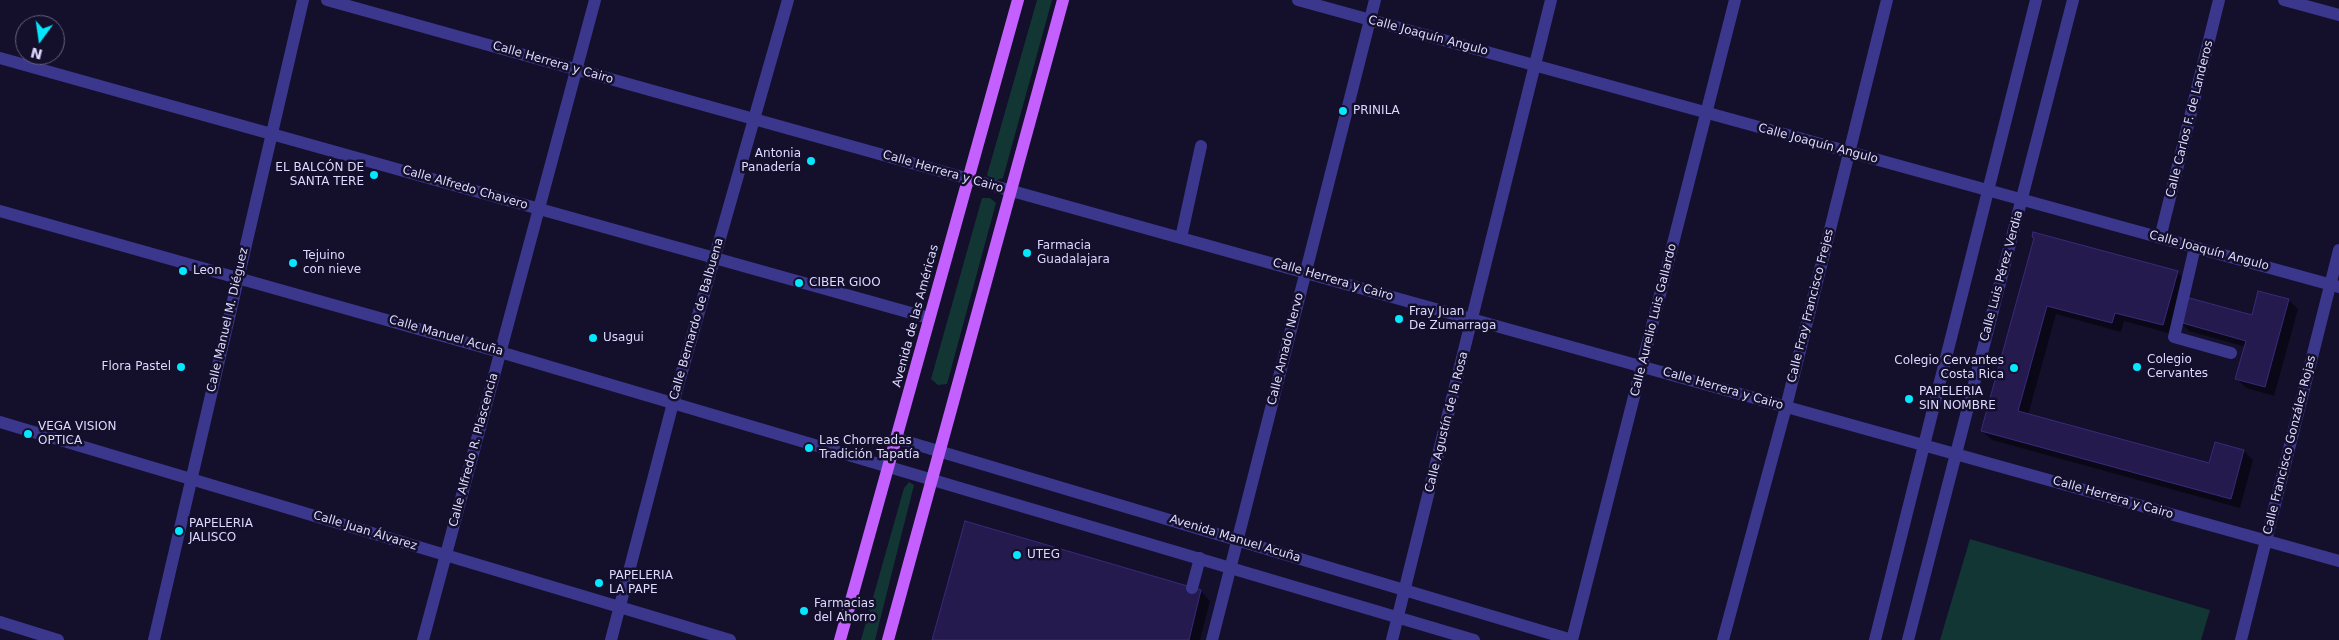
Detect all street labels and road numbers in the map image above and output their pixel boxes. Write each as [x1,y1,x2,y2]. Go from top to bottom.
street label: Calle Joaquín Angulo [1366,13,1490,59]
street label: Calle Herrera y Cairo [491,39,615,87]
street label: Calle Carlos F. de Landeros [2163,39,2217,199]
street label: Calle Joaquín Angulo [1756,121,1880,167]
street label: Calle Herrera y Cairo [881,148,1005,196]
street label: Calle Alfredo Chavero [401,163,529,213]
street label: Calle Luis Pérez Verdia [1978,209,2026,343]
street label: Calle Fray Francisco Frejes [1785,228,1837,384]
street label: Calle Joaquín Angulo [2147,228,2271,274]
street label: Calle Bernardo de Balbuena [667,236,727,402]
street label: Calle Aurelio Luis Gallardo [1628,242,1680,398]
street label: Avenida de las Américas [890,243,942,389]
street label: Calle Manuel M. Diéguez [204,246,252,394]
street label: Calle Herrera y Cairo [1271,256,1395,304]
street label: Calle Amado Nervo [1265,291,1307,407]
street label: Calle Manuel Acuña [387,313,505,359]
street label: Calle Agustín de la Rosa [1422,350,1472,494]
street label: Calle Francisco González Rojas [2261,354,2319,536]
street label: Calle Herrera y Cairo [1661,365,1785,413]
street label: Calle Alfredo R. Plascencia [446,371,502,529]
street label: Calle Herrera y Cairo [2051,474,2175,522]
street label: Calle Juan Álvarez [311,508,419,554]
street label: Avenida Manuel Acuña [1168,512,1302,566]

